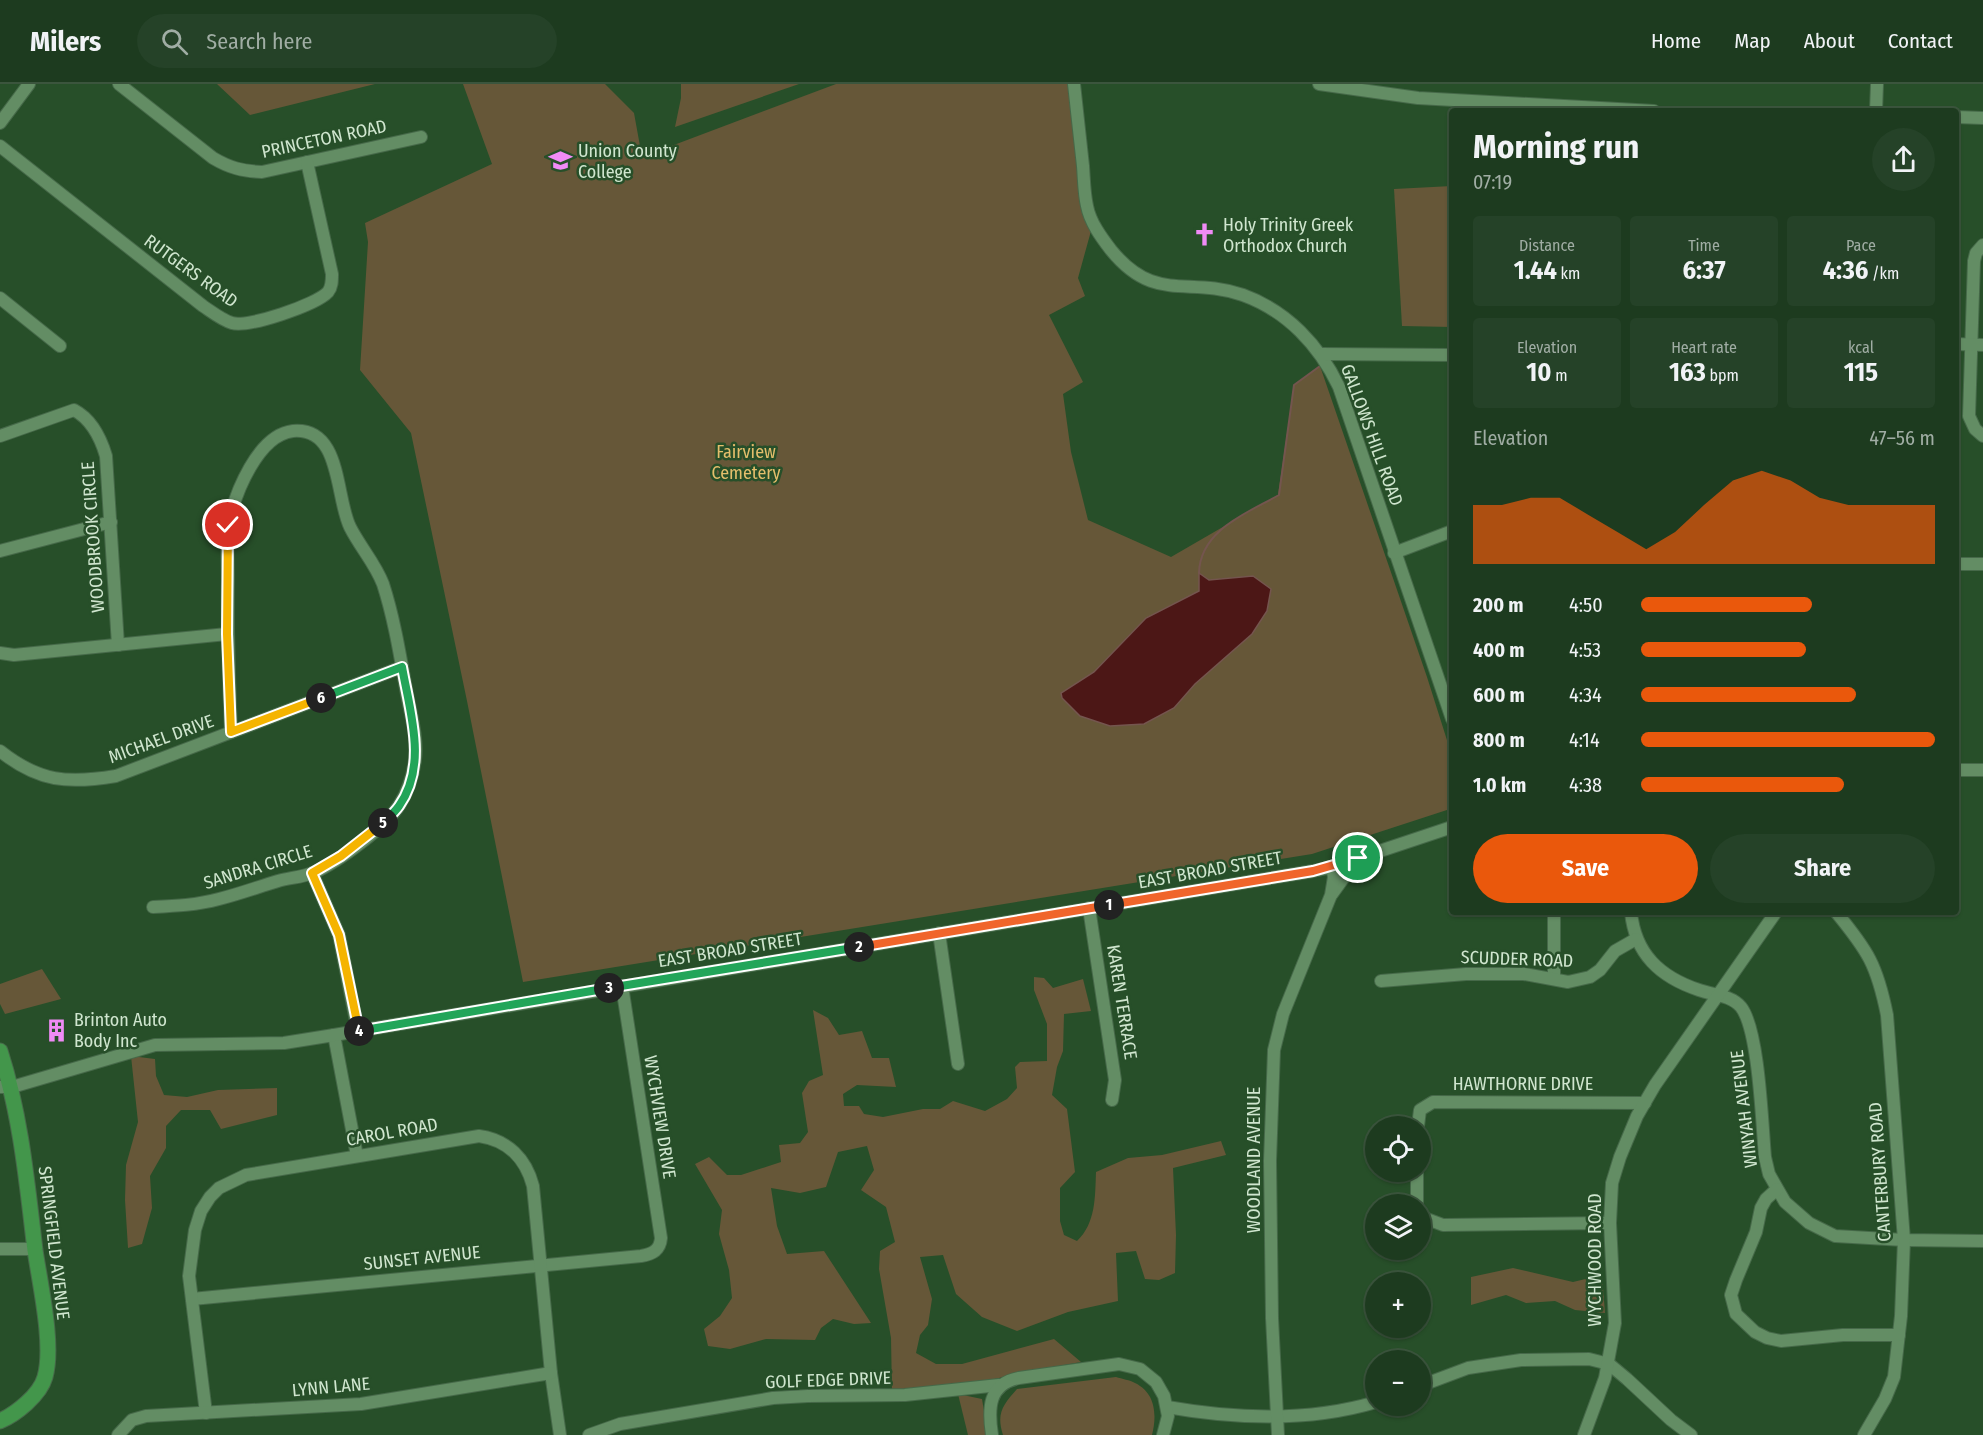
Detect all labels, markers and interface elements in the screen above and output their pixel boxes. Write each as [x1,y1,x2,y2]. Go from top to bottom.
search box [137,14,557,68]
text: Milers [30,25,101,58]
icon: search [158,25,191,58]
text: Search here [206,28,312,55]
text: Home [1651,28,1701,54]
text: Map [1734,28,1771,54]
text: About [1804,28,1855,54]
text: Contact [1888,28,1953,54]
street label: PRINCETON ROAD [259,115,389,163]
text: Morning run [1473,127,1639,167]
button: share [1872,128,1935,191]
place label: Union County College [578,140,677,183]
school or university icon: Union County College [547,148,573,174]
text: 07:19 [1473,170,1512,194]
place label: Holy Trinity Greek Orthodox Church [1223,214,1354,257]
church icon: Holy Trinity Greek Orthodox Church [1192,222,1218,248]
street label: RUTGERS ROAD [140,230,242,312]
text: Distance [1519,236,1575,255]
text: Time [1688,236,1720,255]
text: Pace [1846,236,1876,255]
text: 1.44 [1514,255,1557,286]
text: 6:37 [1682,255,1726,286]
text: 4:36 [1823,255,1868,286]
text: km [1557,264,1580,283]
text: /km [1868,264,1899,283]
text: Elevation [1517,338,1577,357]
text: Heart rate [1671,338,1737,357]
text: kcal [1848,338,1874,357]
text: 10 [1526,357,1552,388]
text: 163 [1669,357,1706,388]
text: 115 [1844,357,1878,388]
street label: GALLOWS HILL ROAD [1336,361,1408,509]
text: m [1552,366,1568,385]
text: bpm [1706,366,1739,385]
text: Elevation [1473,426,1548,450]
text: 47–56 m [1869,426,1935,450]
park label: Fairview Cemetery [711,441,781,484]
street label: WOODBROOK CIRCLE [77,461,109,613]
pin [202,499,253,550]
icon: check [211,508,244,541]
text: 200 m [1473,593,1524,617]
text: 4:50 [1569,593,1603,617]
text: 400 m [1473,638,1525,662]
text: 4:53 [1569,638,1601,662]
pin: 6 [306,683,336,713]
text: 600 m [1473,683,1525,707]
text: 4:34 [1569,683,1602,707]
text: 6 [317,688,325,707]
street label: MICHAEL DRIVE [105,710,217,768]
text: 800 m [1473,728,1525,752]
text: 4:14 [1569,728,1600,752]
text: 1.0 km [1473,773,1526,797]
text: 4:38 [1569,773,1602,797]
pin: 5 [368,808,398,838]
text: 5 [379,813,387,832]
pin [1332,832,1383,883]
button: Save [1473,834,1698,903]
button: Share [1710,834,1935,903]
street label: SANDRA CIRCLE [201,840,315,894]
icon: arrive [1341,841,1374,874]
street label: EAST BROAD STREET [1136,846,1284,893]
pin: 1 [1094,890,1124,920]
text: 1 [1106,895,1112,914]
street label: EAST BROAD STREET [656,928,804,972]
pin: 2 [844,932,874,962]
text: 2 [855,937,863,956]
street label: KAREN TERRACE [1102,943,1142,1061]
street label: SCUDDER ROAD [1460,946,1574,972]
pin: 3 [594,973,624,1003]
text: 3 [605,978,613,997]
place label: Brinton Auto Body Inc [74,1009,167,1052]
pin: 4 [344,1016,374,1046]
building icon: Brinton Auto Body Inc [43,1017,69,1043]
text: 4 [355,1021,363,1040]
street label: WINYAH AVENUE [1726,1049,1762,1169]
street label: WYCHVIEW DRIVE [639,1054,681,1180]
street label: HAWTHORNE DRIVE [1453,1073,1593,1095]
street label: WOODLAND AVENUE [1243,1087,1265,1233]
street label: CANTERBURY ROAD [1864,1102,1896,1242]
street label: CAROL ROAD [345,1113,439,1151]
map controls [1365,1116,1431,1416]
button: locate [1365,1116,1431,1182]
street label: SPRINGFIELD AVENUE [34,1165,74,1321]
street label: WYCHWOOD ROAD [1584,1193,1606,1327]
button: layers [1365,1194,1431,1260]
street label: SUNSET AVENUE [363,1241,481,1275]
button: + [1365,1272,1431,1338]
button: − [1365,1350,1431,1416]
street label: GOLF EDGE DRIVE [765,1367,891,1393]
street label: LYNN LANE [291,1373,371,1401]

